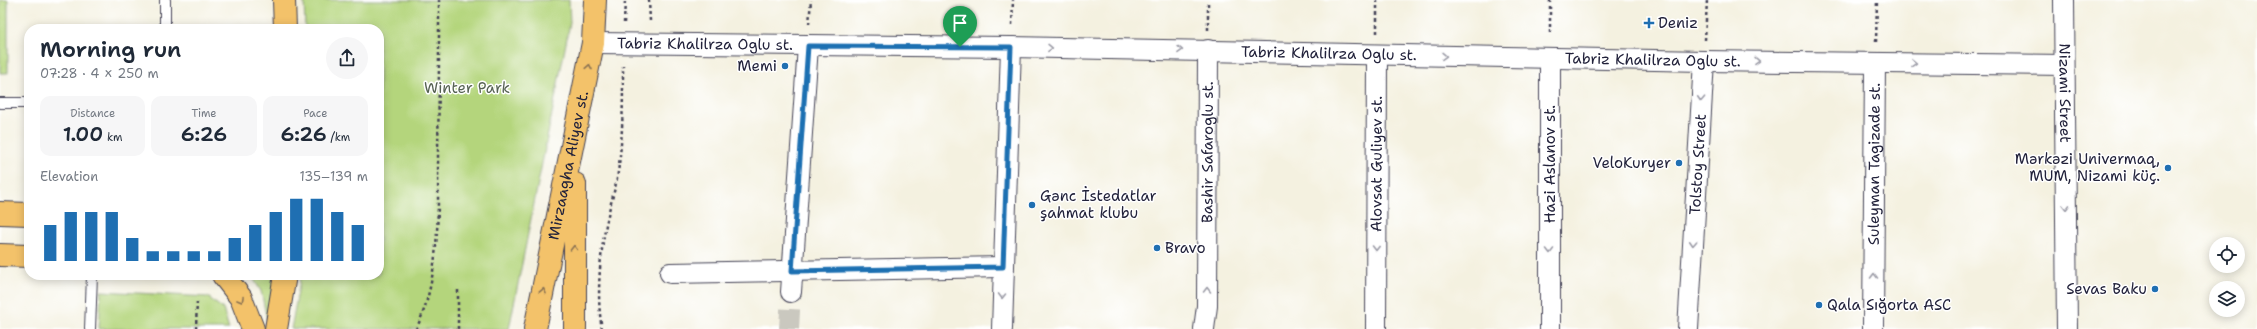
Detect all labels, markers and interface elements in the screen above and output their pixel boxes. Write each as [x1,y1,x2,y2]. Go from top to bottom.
pin [943,6,977,47]
icon: arrive [949,12,971,34]
place label: Deniz [1658,13,1698,33]
marker: Deniz [1643,17,1655,29]
street label: Tabriz Khalilrza Oglu st. [617,33,793,55]
text: Morning run [40,35,181,64]
button: share [326,37,368,79]
street label: Tabriz Khalilrza Oglu st. [1241,42,1417,65]
street label: Nizami Street [2054,43,2075,143]
one-way arrow [1047,44,1053,52]
one-way arrow [1177,46,1183,54]
street label: Tabriz Khalilrza Oglu st. [1565,48,1741,71]
one-way arrow [1441,52,1447,60]
place label: Memi [737,56,777,76]
one-way arrow [1754,57,1760,65]
one-way arrow [1911,59,1917,67]
marker: Memi [780,61,790,71]
one-way arrow [584,64,592,70]
text: 07:28 · 4 × 250 m [40,65,159,82]
park label: Winter Park [424,78,510,98]
street label: Bashir Safaroglu st. [1197,81,1218,223]
street label: Suleyman Tagizade st. [1864,83,1885,245]
street label: Mirzaagha Aliyev st. [543,89,593,242]
street label: Alovsat Guliyev st. [1366,96,1387,232]
one-way arrow [1697,96,1706,103]
street label: Hazi Aslanov st. [1540,105,1560,223]
text: Distance [70,106,115,121]
text: Time [191,106,217,121]
text: Pace [303,106,327,121]
street label: Tolstoy Street [1685,113,1711,215]
text: 1.00 [63,121,103,147]
text: 6:26 [181,121,227,147]
text: 6:26 [280,121,327,147]
text: km [103,130,123,145]
text: /km [327,130,350,145]
place label: Mərkəzi Univermaq, MUM, Nizami küç. [2015,149,2160,186]
place label: VeloKuryer [1592,153,1671,173]
marker: VeloKuryer [1674,158,1684,168]
marker: Mərkəzi Univermaq, MUM, Nizami küç. [2163,163,2173,173]
text: Elevation [40,168,98,185]
text: 135–139 m [299,168,368,185]
place label: Gənc İstedatlar şahmat klubu [1040,186,1157,223]
marker: Gənc İstedatlar şahmat klubu [1027,200,1037,210]
one-way arrow [2062,204,2070,210]
map controls [2209,237,2245,317]
button: locate [2209,237,2245,273]
place label: Bravo [1165,238,1206,258]
one-way arrow [1689,240,1698,246]
marker: Bravo [1152,243,1162,253]
one-way arrow [570,245,578,251]
one-way arrow [1372,245,1380,251]
one-way arrow [1546,248,1554,254]
one-way arrow [1870,273,1878,279]
place label: Sevas Baku [2066,279,2147,299]
button: layers [2209,281,2245,317]
marker: Sevas Baku [2150,284,2160,294]
one-way arrow [1203,287,1211,293]
one-way arrow [538,288,546,294]
one-way arrow [998,293,1007,299]
place label: Qala Sığorta ASC [1827,295,1951,315]
one-way arrow [237,296,244,303]
marker: Qala Sığorta ASC [1814,300,1824,310]

